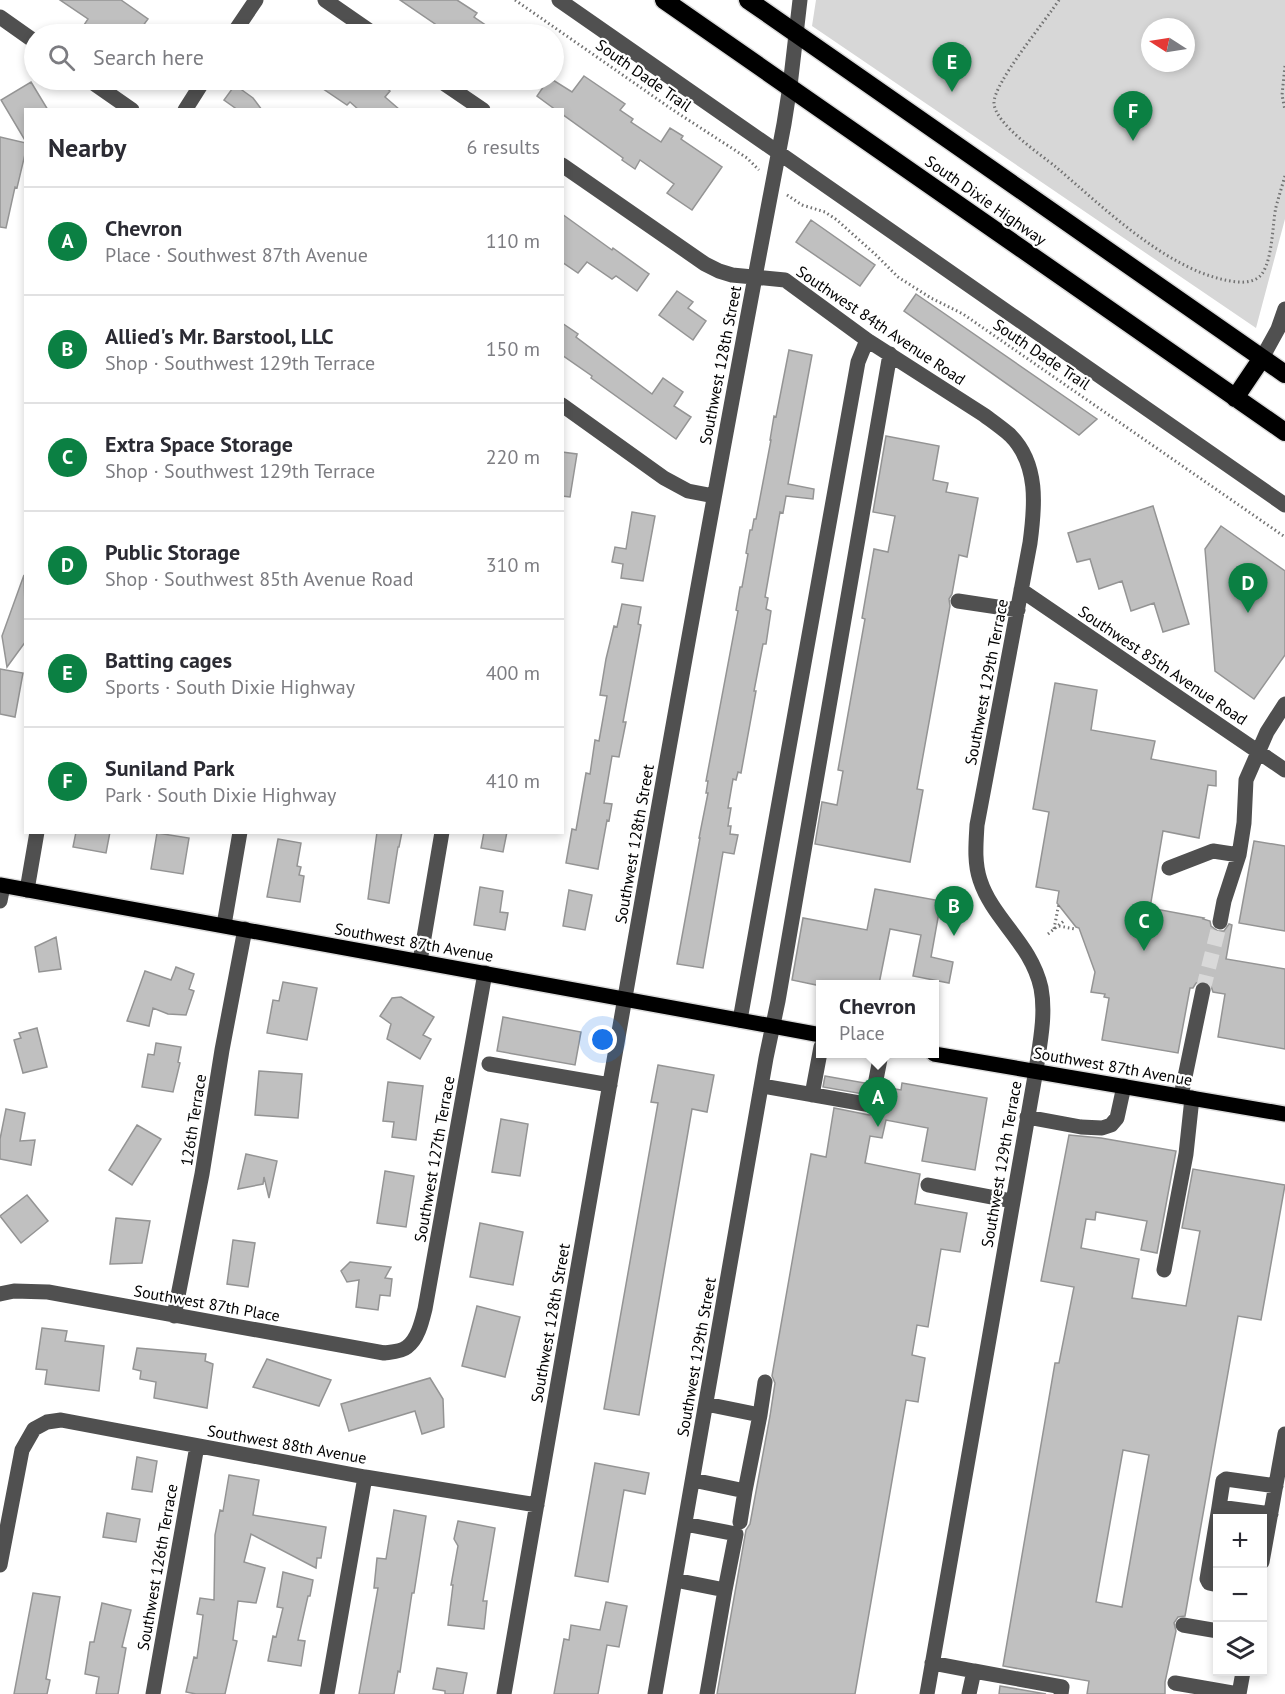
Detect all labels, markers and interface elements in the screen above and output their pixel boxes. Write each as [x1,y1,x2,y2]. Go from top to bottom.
north arrow [1141,18,1195,72]
search box [24,24,564,90]
street label: South Dade Trail [592,35,696,116]
icon: search [45,41,78,74]
pin: E [932,42,972,92]
text: Search here [93,43,204,71]
pin: F [1114,92,1152,141]
text: Nearby [48,131,126,164]
text: 6 results [467,134,540,160]
street label: South Dixie Highway [922,151,1051,250]
text: Chevron [105,214,182,242]
text: A [61,228,74,254]
text: 110 m [486,228,540,254]
text: Place · Southwest 87th Avenue [105,242,368,268]
street label: Southwest 84th Avenue Road [793,261,969,389]
street label: Southwest 128th Street [695,283,745,446]
street label: South Dade Trail [990,314,1095,394]
text: Allied's Mr. Barstool, LLC [105,322,334,350]
text: B [62,336,73,362]
text: 150 m [486,336,540,362]
text: Shop · Southwest 129th Terrace [105,350,375,376]
text: Extra Space Storage [105,430,293,458]
text: C [62,444,73,470]
text: 220 m [486,444,540,470]
text: Shop · Southwest 129th Terrace [105,458,375,484]
text: Public Storage [105,538,240,566]
text: D [61,552,74,578]
text: 310 m [486,552,540,578]
pin: D [1228,564,1268,613]
text: Shop · Southwest 85th Avenue Road [105,566,414,592]
street label: Southwest 129th Terrace [960,597,1012,767]
street label: Southwest 85th Avenue Road [1075,601,1251,729]
text: Batting cages [105,646,232,674]
text: E [62,660,73,686]
text: 400 m [486,660,540,686]
text: Sports · South Dixie Highway [105,674,355,700]
text: Suniland Park [105,754,235,782]
street label: Southwest 128th Street [610,762,658,925]
text: F [62,768,73,794]
text: 410 m [486,768,540,794]
text: Park · South Dixie Highway [105,782,336,808]
pin: B [934,886,974,936]
pin: C [1124,902,1164,951]
street label: Southwest 87th Avenue [333,918,495,966]
popup [816,980,939,1058]
text: Chevron [839,992,916,1020]
text: Place [839,1020,885,1046]
your location [588,1025,617,1054]
street label: Southwest 87th Avenue [1032,1042,1194,1090]
street label: 126th Terrace [176,1073,210,1167]
street label: Southwest 127th Terrace [410,1074,458,1244]
pin: A [858,1078,898,1127]
street label: Southwest 129th Terrace [976,1079,1026,1249]
street label: Southwest 128th Street [526,1241,574,1404]
street label: Southwest 129th Street [672,1275,720,1438]
street label: Southwest 87th Place [132,1280,282,1326]
street label: Southwest 88th Avenue [206,1420,368,1468]
street label: Southwest 126th Terrace [132,1482,182,1652]
map controls [1213,1514,1267,1676]
button: + [1213,1514,1267,1568]
button: − [1213,1568,1267,1622]
button: layers [1213,1622,1267,1676]

